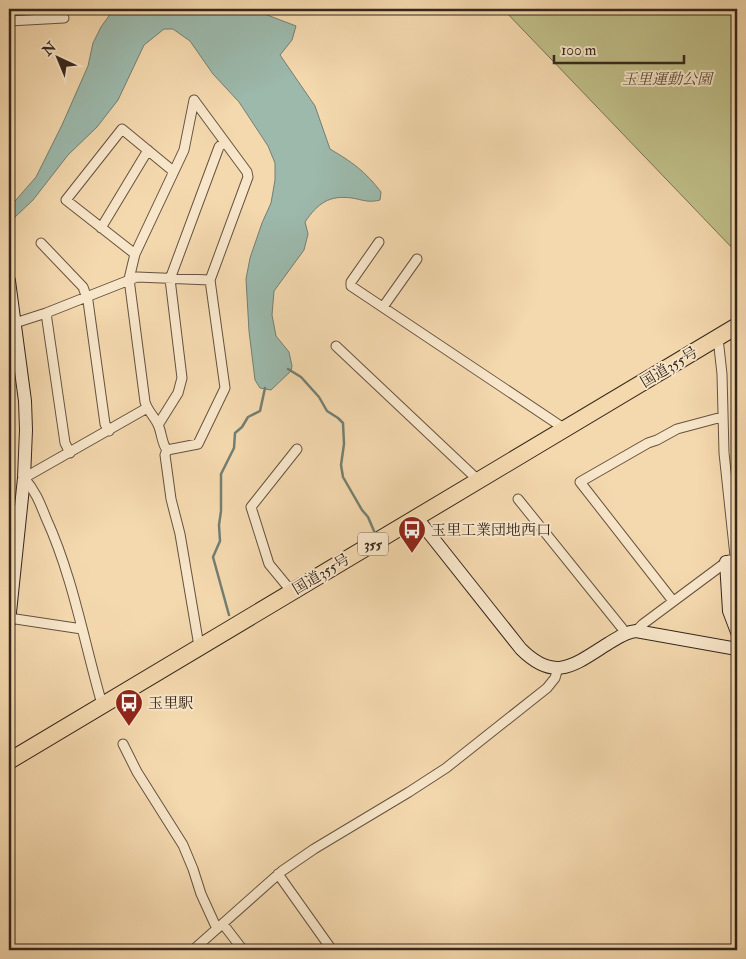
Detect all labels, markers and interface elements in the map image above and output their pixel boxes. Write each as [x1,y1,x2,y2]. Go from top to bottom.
north arrow [32,32,82,82]
scale bar [554,32,684,64]
text: N [38,38,60,60]
text: 100 m [561,41,597,60]
park label: 玉里運動公園 [622,70,715,89]
street label: 国道355号 [637,343,702,392]
bus stop icon: 玉里工業団地西口 [397,515,427,554]
place label: 玉里工業団地西口 [431,521,551,540]
road number: 355 [358,532,388,556]
street label: 国道355号 [289,550,354,599]
bus stop icon: 玉里駅 [114,688,144,727]
place label: 玉里駅 [148,694,193,713]

